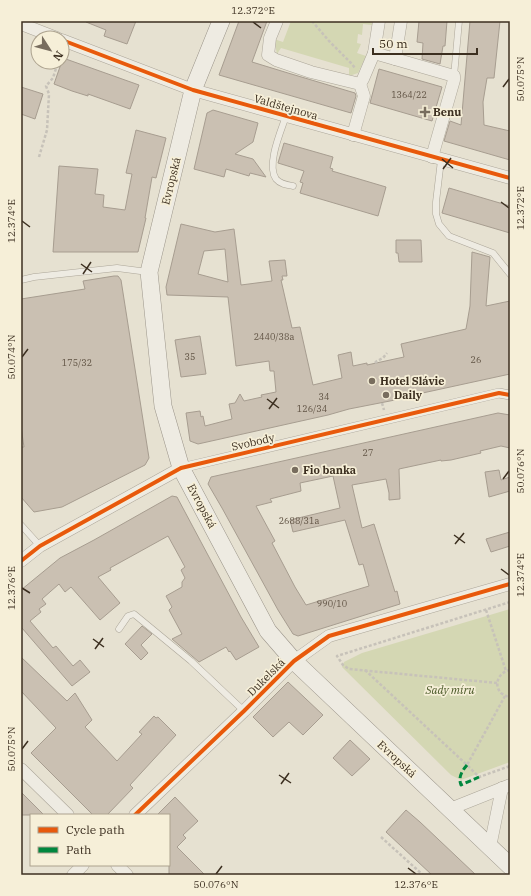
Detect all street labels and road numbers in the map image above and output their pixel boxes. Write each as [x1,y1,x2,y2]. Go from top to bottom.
street label: Valdštejnova [252,91,320,123]
street label: Evropská [158,156,184,206]
street label: Svobody [230,430,276,454]
street label: Evropská [184,481,220,531]
street label: Dukelská [244,655,288,699]
street label: Evropská [374,737,420,781]

